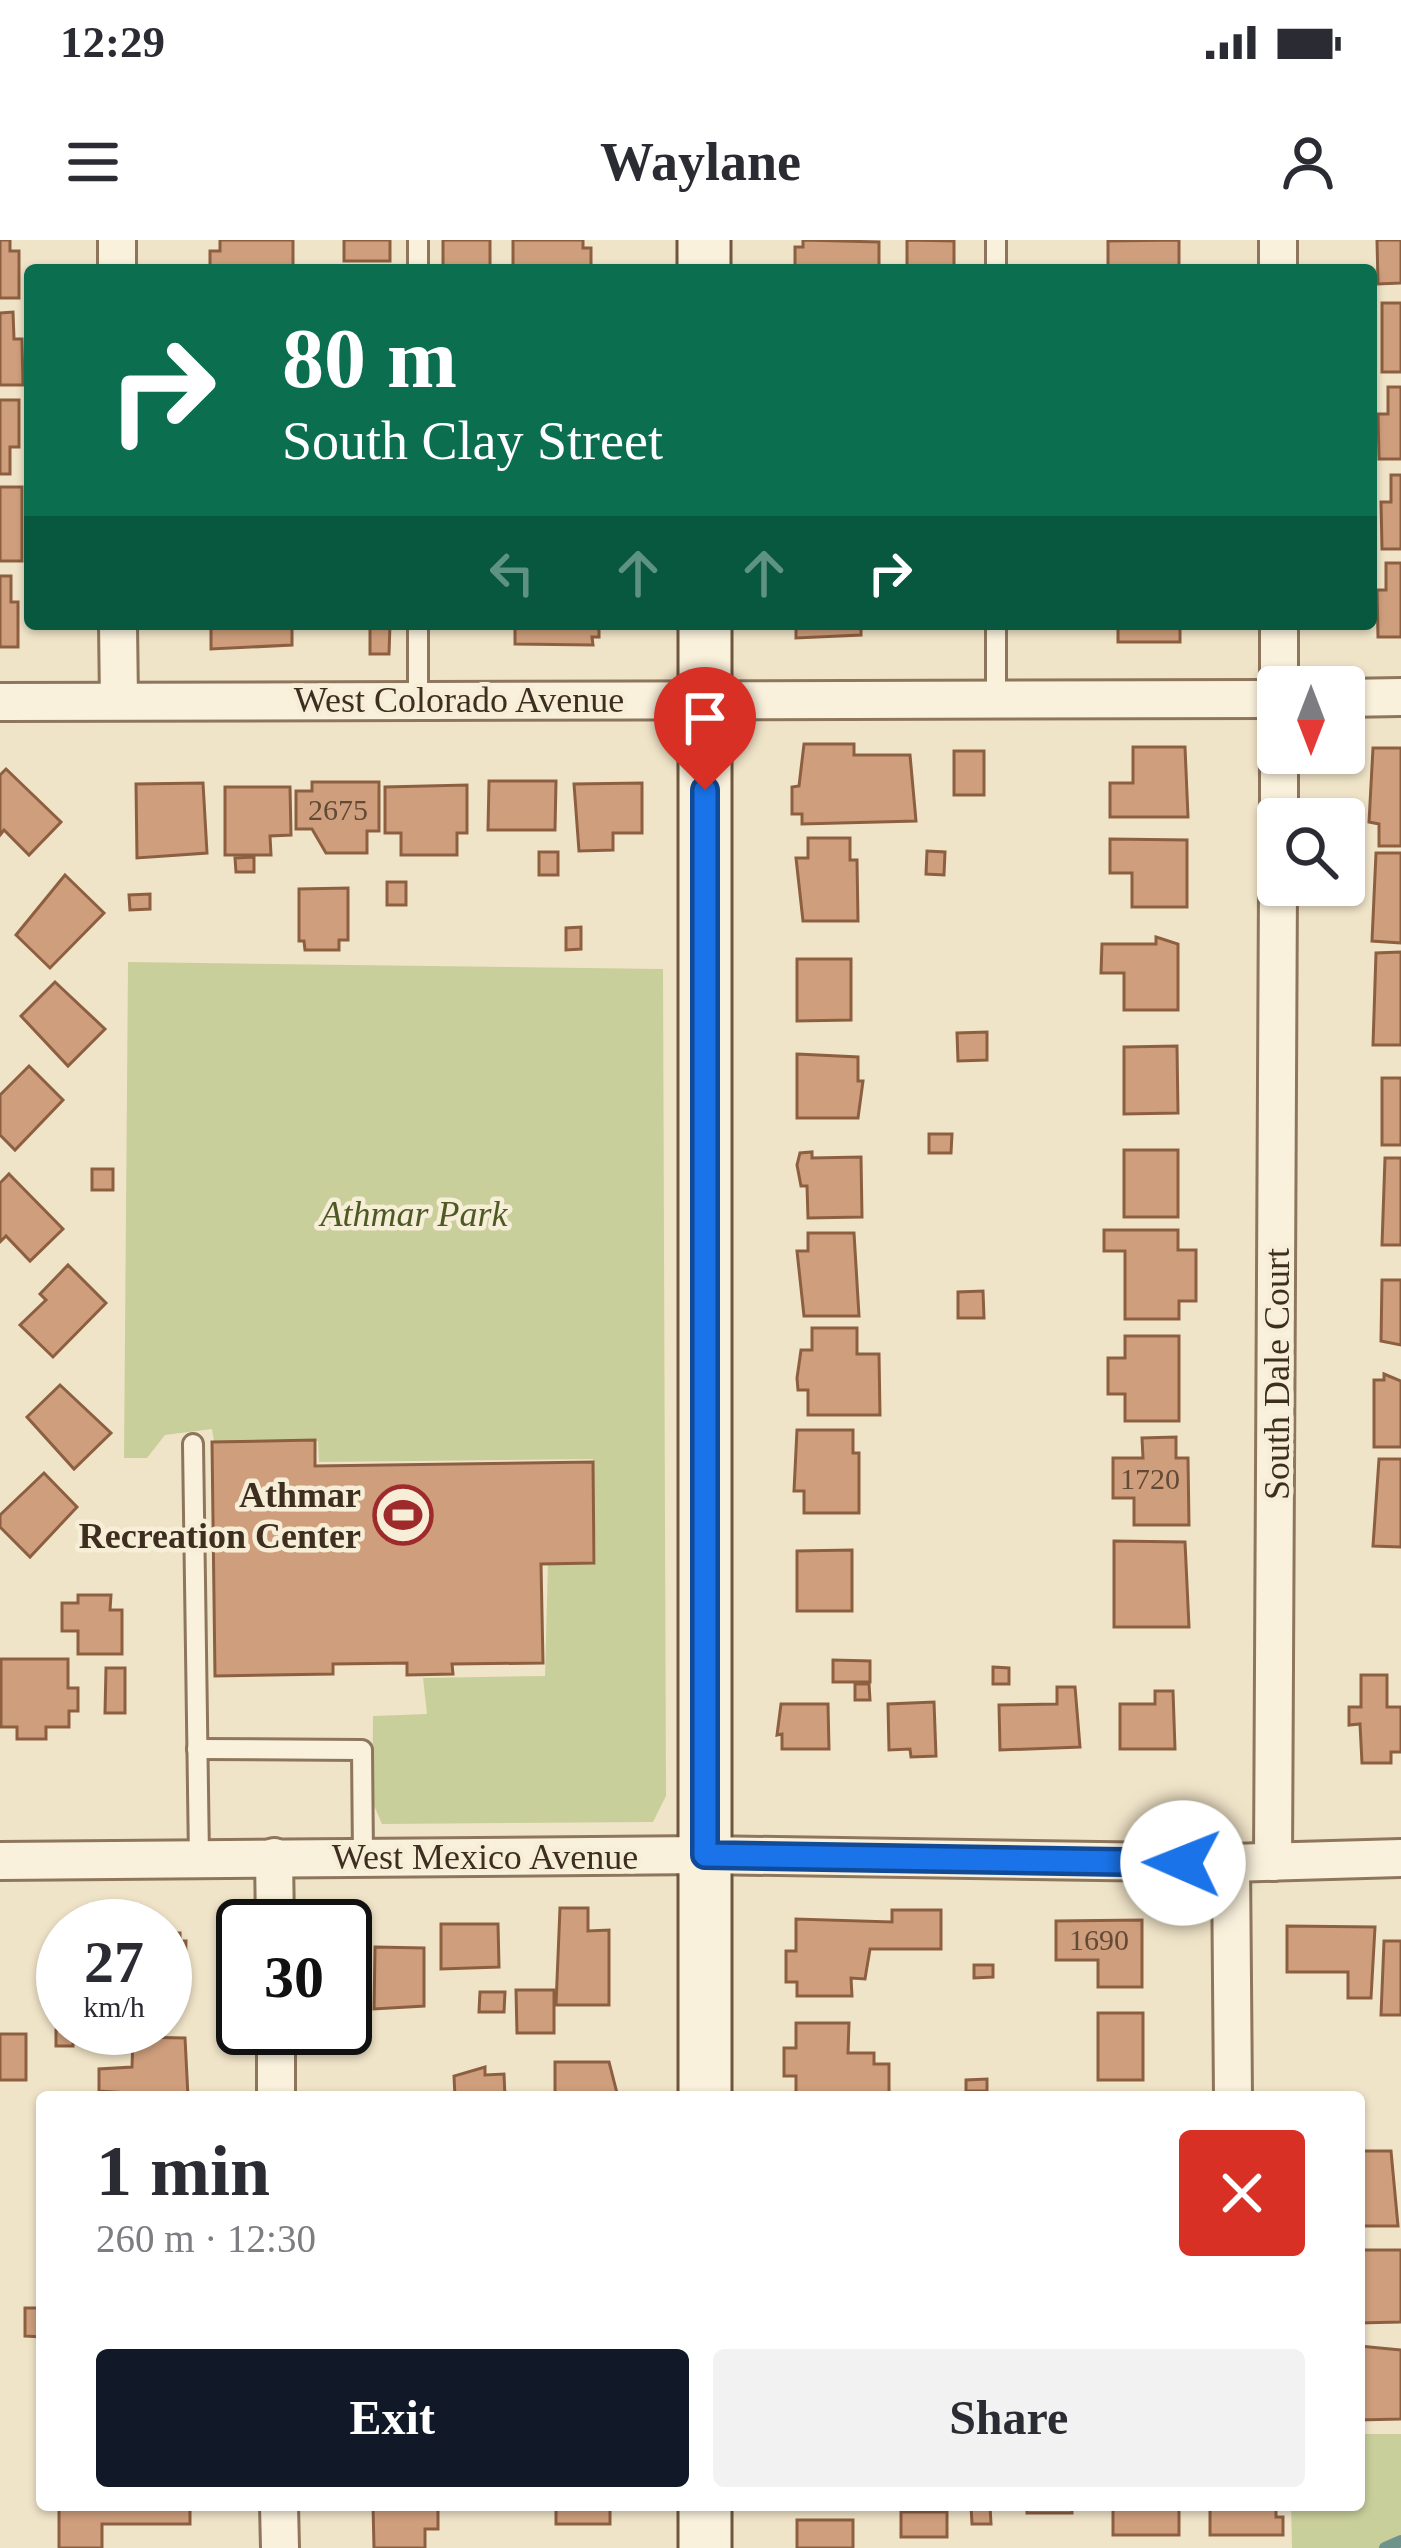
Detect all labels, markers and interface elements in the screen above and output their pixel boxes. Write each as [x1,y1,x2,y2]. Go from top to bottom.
text: 12:29 [60,17,165,67]
icon: menu [60,129,126,195]
icon: person [1275,129,1341,195]
text: Waylane [600,132,801,192]
icon: right [84,312,240,468]
text: 80 m [282,312,457,405]
text: South Clay Street [282,411,663,471]
icon: left [479,540,545,606]
icon: ahead [605,540,671,606]
icon: ahead [731,540,797,606]
icon: right [857,540,923,606]
north arrow [1257,666,1365,774]
map controls [1257,666,1365,906]
pin [654,667,756,790]
street label: West Colorado Avenue [294,680,624,720]
icon: arrive [672,685,738,751]
house number: 2675 [308,793,368,826]
button: search [1257,798,1365,906]
park label: Athmar Park [319,1194,509,1234]
street label: South Dale Court [1257,1248,1297,1500]
house number: 1720 [1120,1462,1180,1495]
place label: Athmar Recreation Center [79,1475,361,1556]
sports icon: Athmar Recreation Center [372,1484,434,1546]
position arrow [1120,1800,1246,1926]
street label: West Mexico Avenue [332,1837,638,1877]
speed limit sign: 30 [216,1899,372,2055]
house number: 1690 [1069,1923,1129,1956]
text: 27 [84,1929,144,1995]
text: km/h [83,1990,145,2023]
button: close [1179,2130,1305,2256]
text: 1 min [96,2131,270,2211]
text: 260 m · 12:30 [96,2217,316,2260]
button: Exit [96,2349,689,2487]
button: Share [713,2349,1305,2487]

